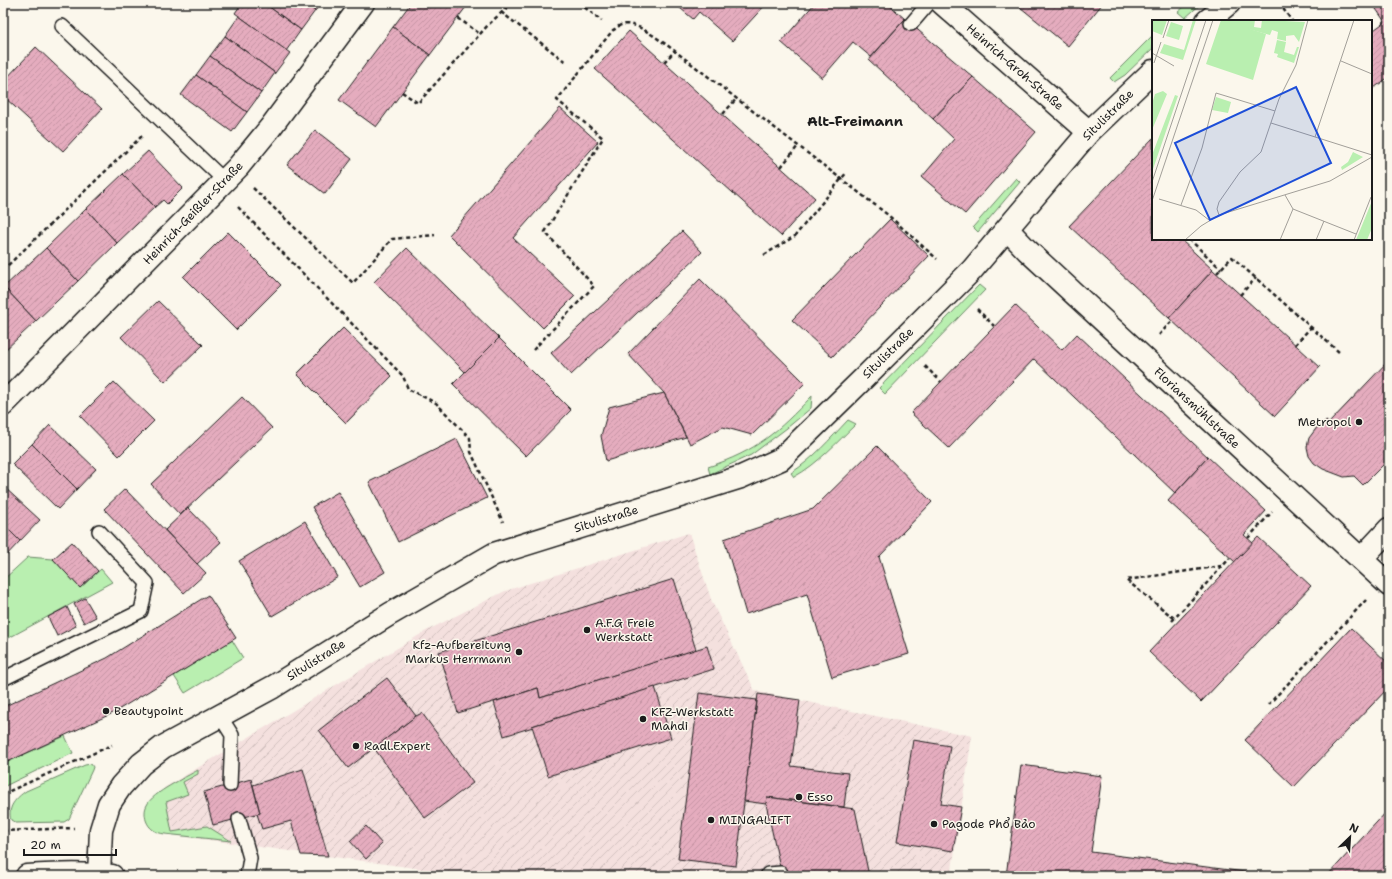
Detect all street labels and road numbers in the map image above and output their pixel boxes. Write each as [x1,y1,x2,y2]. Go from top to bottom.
street label: Heinrich-Groh-Straße [963,20,1067,114]
street label: Situlistraße [1079,86,1137,144]
street label: Heinrich-Geißler-Straße [140,158,247,268]
street label: Situlistraße [859,324,917,382]
street label: Floriansmühlstraße [1151,364,1244,452]
street label: Situlistraße [572,502,640,536]
street label: Situlistraße [284,636,349,684]

